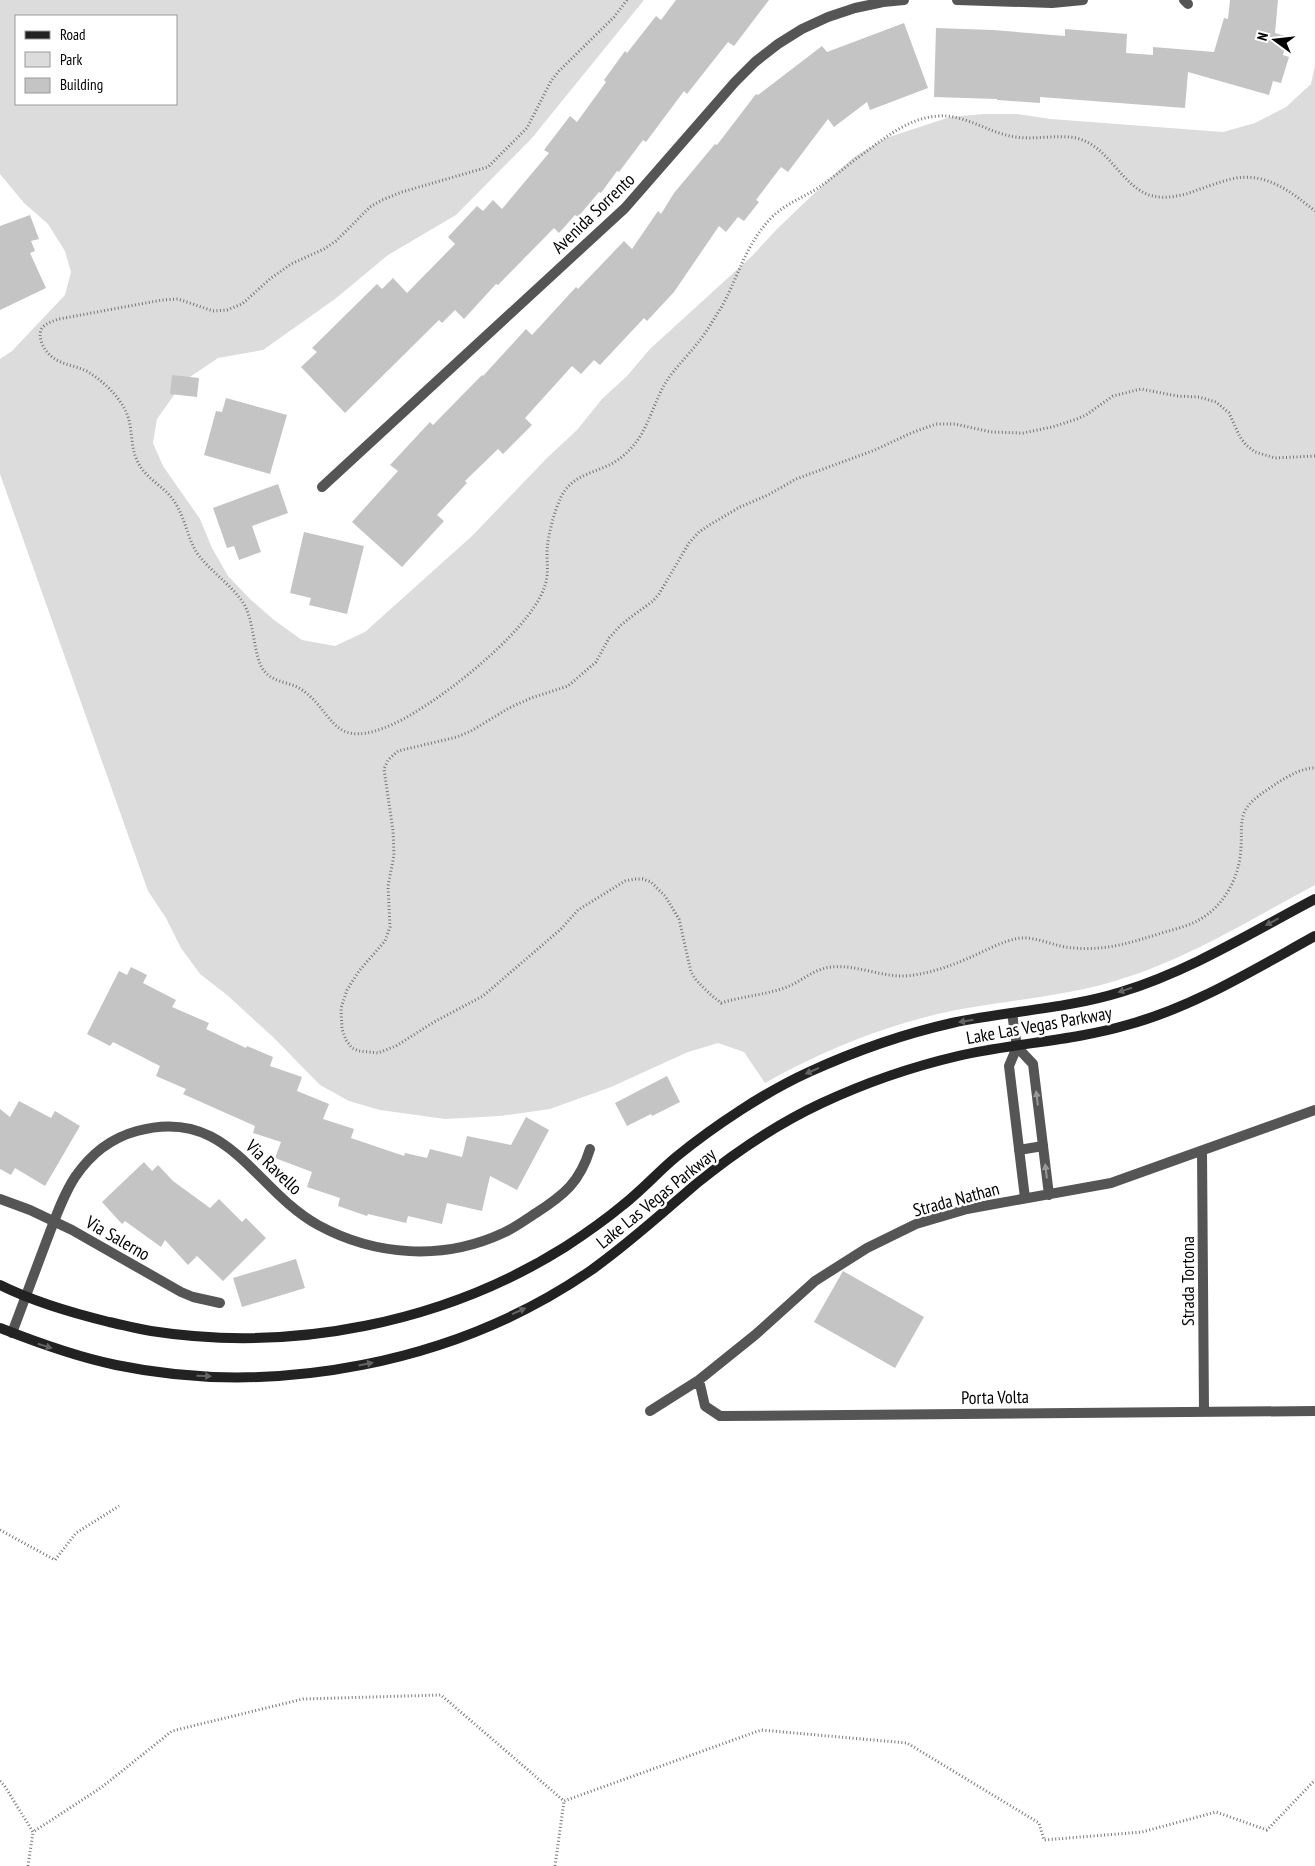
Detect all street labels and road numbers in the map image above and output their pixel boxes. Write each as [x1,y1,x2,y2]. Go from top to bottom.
street label: Avenida Sorrento [547,168,639,258]
street label: Lake Las Vegas Parkway [964,1001,1114,1049]
street label: Via Ravello [240,1134,307,1200]
street label: Lake Las Vegas Parkway [592,1143,721,1253]
street label: Strada Nathan [910,1176,1002,1222]
street label: Via Salerno [81,1210,154,1266]
street label: Strada Tortona [1176,1236,1199,1326]
street label: Porta Volta [961,1385,1029,1409]

